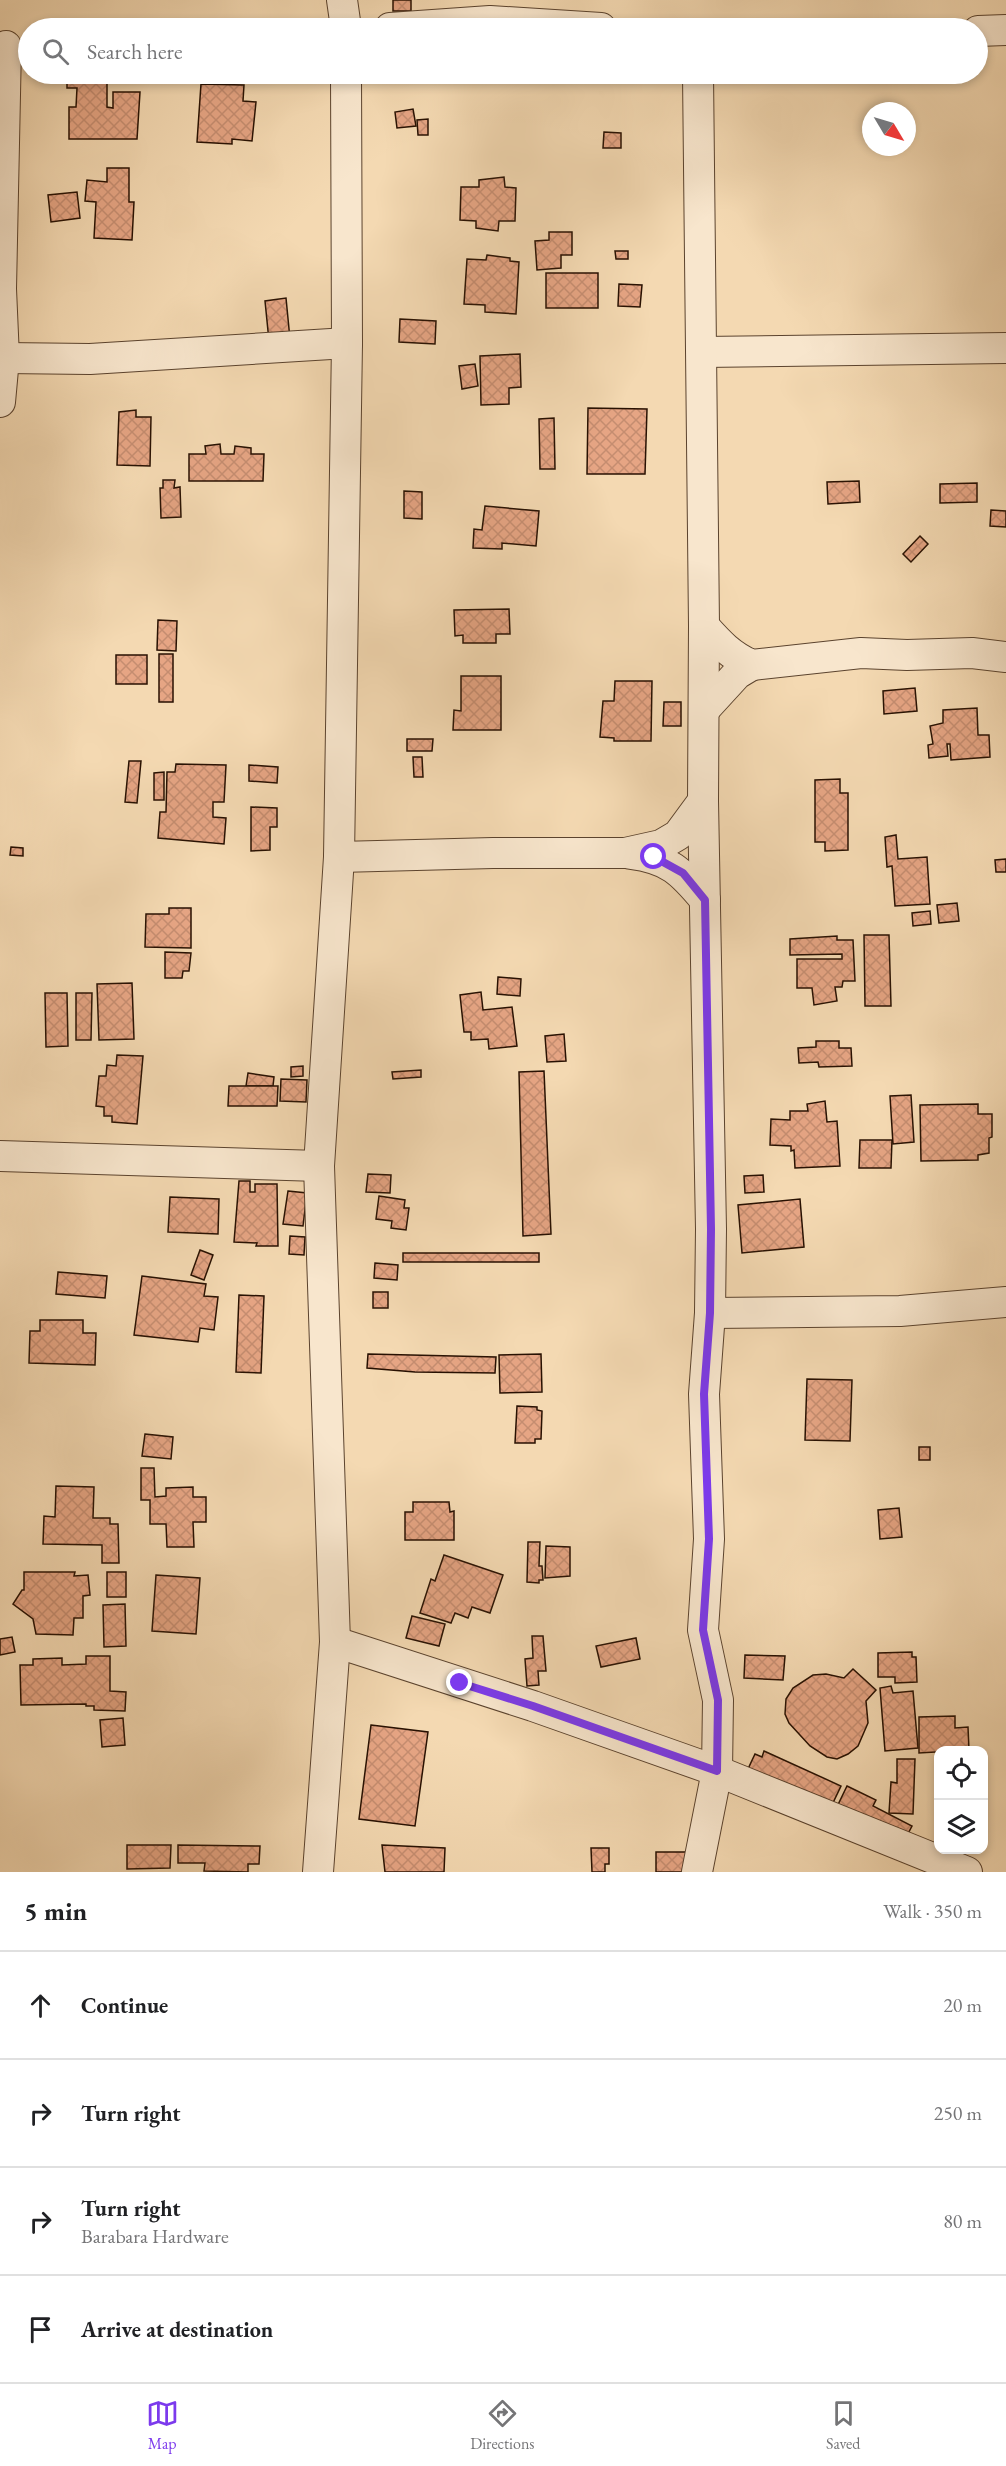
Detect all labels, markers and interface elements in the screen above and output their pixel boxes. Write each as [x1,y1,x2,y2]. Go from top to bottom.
search box [18,18,988,84]
icon: search [39,35,72,68]
text: Search here [87,37,182,66]
north arrow [862,102,916,156]
route start [640,843,666,869]
route end [446,1669,472,1695]
map controls [934,1746,988,1854]
button: locate [934,1746,988,1800]
button: layers [934,1800,988,1854]
text: 5 min [24,1894,87,1928]
text: Walk · 350 m [883,1898,982,1924]
icon: ahead [24,1989,57,2022]
text: Continue [81,1991,168,2020]
text: 20 m [943,1992,982,2018]
icon: right [24,2097,57,2130]
text: Turn right [81,2099,180,2128]
text: 250 m [934,2100,982,2126]
text: Turn right [81,2194,180,2223]
icon: right [24,2205,57,2238]
text: 80 m [943,2208,982,2234]
text: Barabara Hardware [81,2223,229,2249]
icon: arrive [24,2313,57,2346]
text: Arrive at destination [81,2315,273,2344]
tab: Map [146,2397,179,2454]
tab: Directions [470,2397,535,2454]
tab: Saved [826,2397,860,2454]

